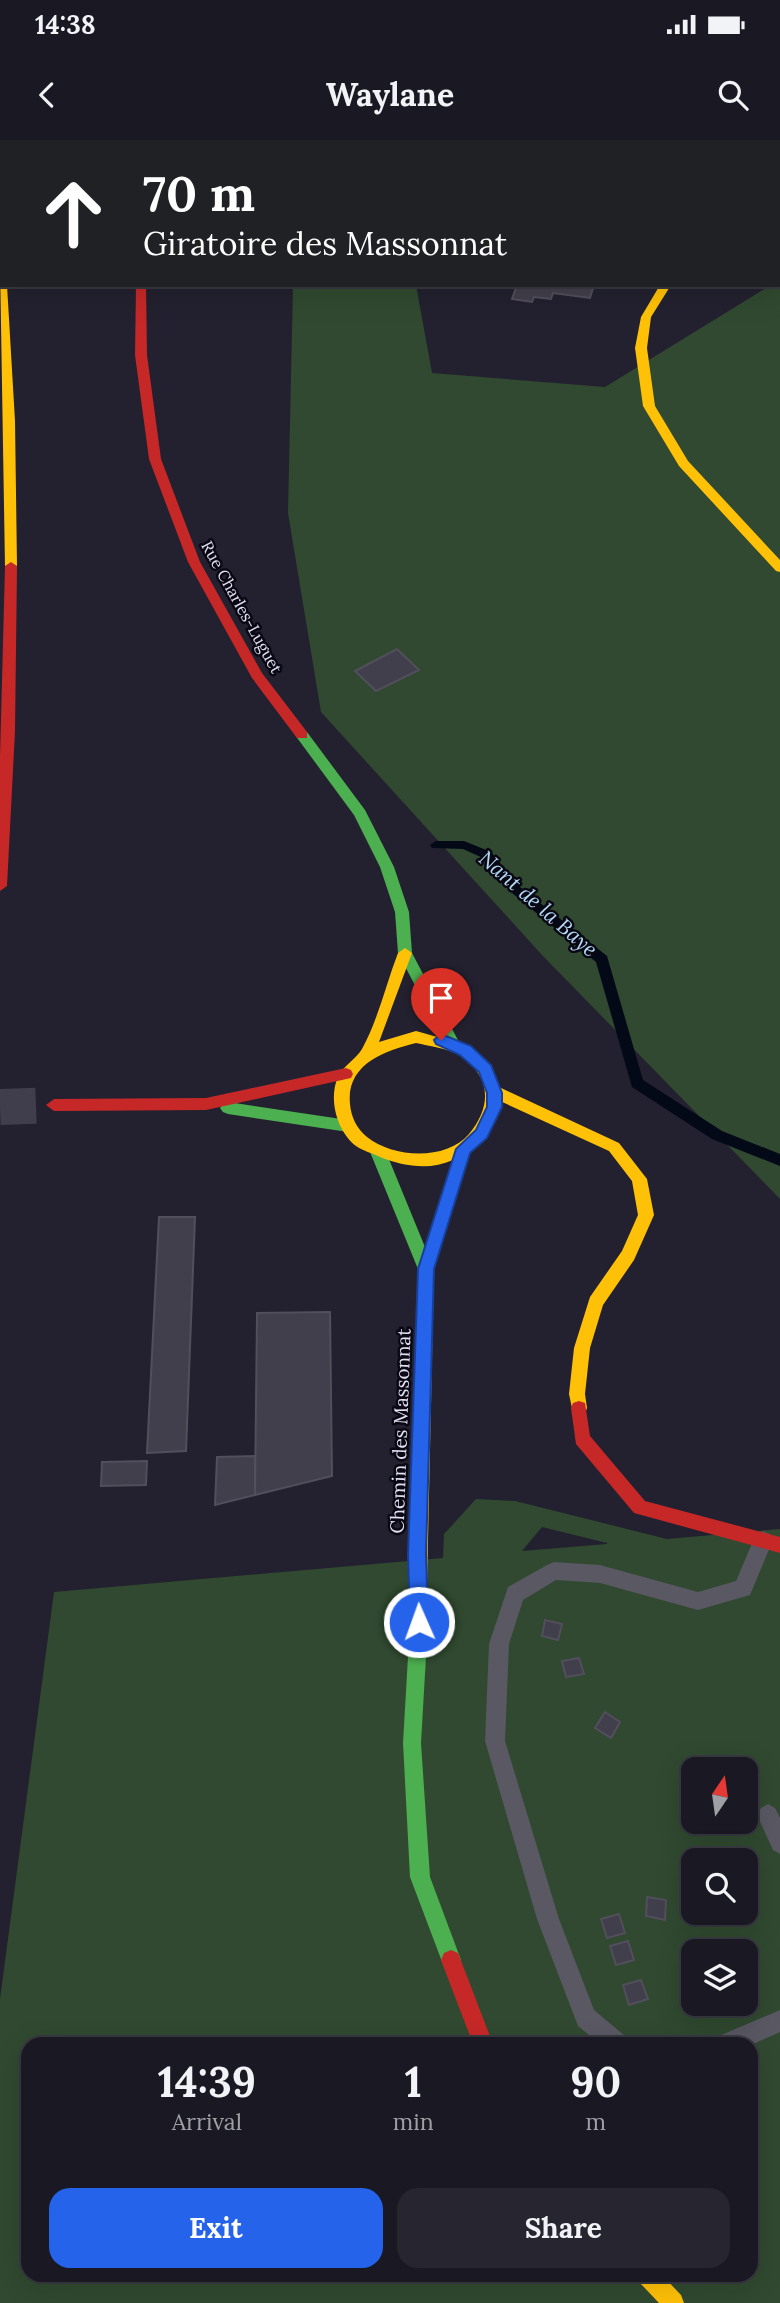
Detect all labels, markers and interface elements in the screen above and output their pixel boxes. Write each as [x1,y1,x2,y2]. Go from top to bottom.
text: 14:38 [35,8,96,41]
text: Waylane [326,74,454,115]
icon: back [28,76,66,114]
icon: search [714,76,752,114]
text: 70 m [143,162,255,224]
icon: ahead [28,168,119,259]
text: Giratoire des Massonnat [143,223,507,264]
street label: Rue Charles-Luguet [197,537,287,677]
water label: Nant de la Baye [473,845,603,963]
pin [411,968,471,1040]
icon: arrive [422,979,460,1017]
street label: Chemin des Massonnat [384,1327,416,1534]
position arrow [382,1585,456,1659]
north arrow [681,1757,758,1834]
map controls [681,1757,758,2016]
button: search [681,1848,758,1925]
button: layers [681,1939,758,2016]
text: 14:39 [158,2055,256,2109]
text: 1 [405,2055,422,2109]
text: 90 [570,2055,621,2109]
text: Arrival [172,2107,242,2136]
text: min [393,2107,434,2136]
text: m [586,2107,606,2136]
button: Exit [49,2188,383,2268]
button: Share [397,2188,730,2268]

